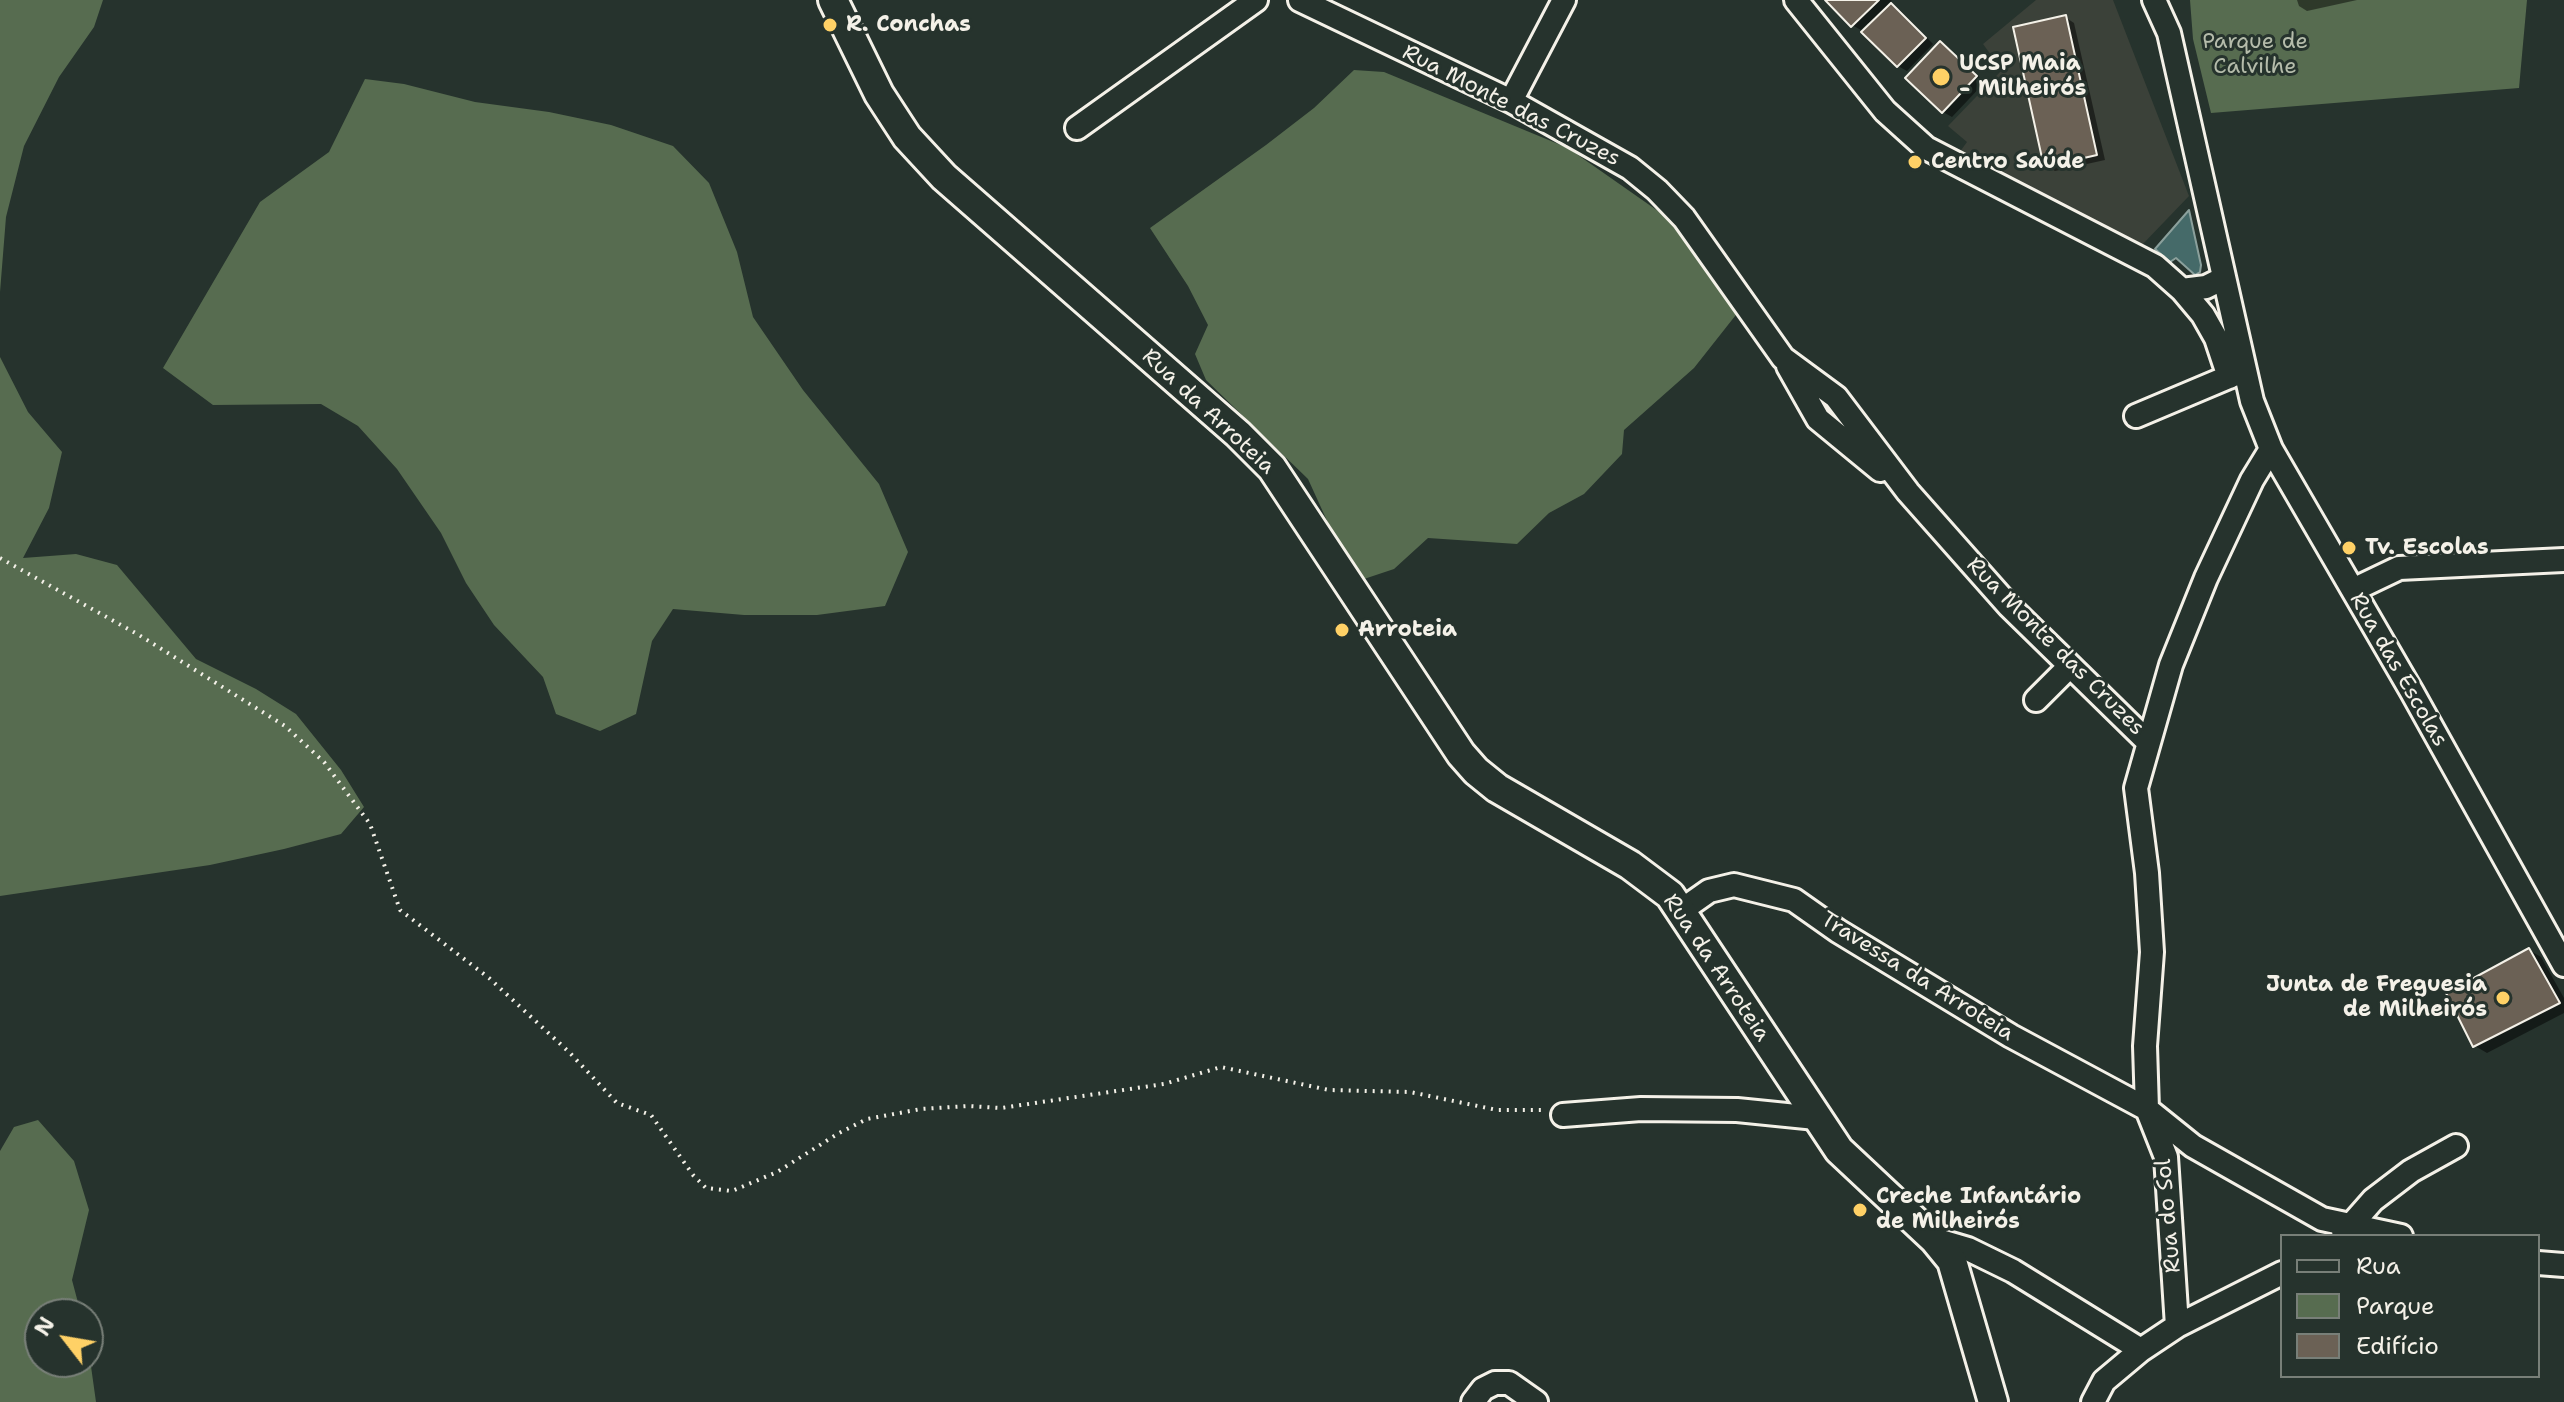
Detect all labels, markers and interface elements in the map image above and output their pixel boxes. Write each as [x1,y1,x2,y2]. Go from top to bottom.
place label: R. Conchas [846,12,971,38]
marker: R. Conchas [821,16,839,34]
park label: Parque de Calvilhe [2202,29,2308,80]
street label: Rua Monte das Cruzes [1398,40,1624,172]
place label: UCSP Maia - Milheirós [1959,51,2086,102]
marker: UCSP Maia - Milheirós [1930,66,1952,88]
place label: Centro Saúde [1931,149,2085,175]
marker: Centro Saúde [1906,153,1924,171]
street label: Rua da Arroteia [1136,344,1280,480]
place label: Tv. Escolas [2365,535,2489,561]
marker: Tv. Escolas [2340,539,2358,557]
street label: Rua Monte das Cruzes [1960,552,2150,742]
street label: Rua das Escolas [2343,588,2453,752]
place label: Arroteia [1358,617,1457,643]
marker: Arroteia [1333,621,1351,639]
street label: Rua da Arroteia [1657,889,1775,1047]
street label: Travessa da Arroteia [1816,907,2018,1047]
place label: Junta de Freguesia de Milheirós [2266,972,2487,1024]
marker: Junta de Freguesia de Milheirós [2494,989,2512,1007]
street label: Rua do Sol [2151,1158,2187,1274]
place label: Creche Infantário de Milheirós [1876,1184,2081,1236]
marker: Creche Infantário de Milheirós [1851,1201,1869,1219]
legend [2280,1234,2540,1378]
text: Rua [2356,1250,2401,1282]
text: Parque [2356,1290,2435,1322]
north arrow [24,1298,104,1378]
text: N [28,1311,62,1341]
text: Edifício [2356,1330,2439,1362]

